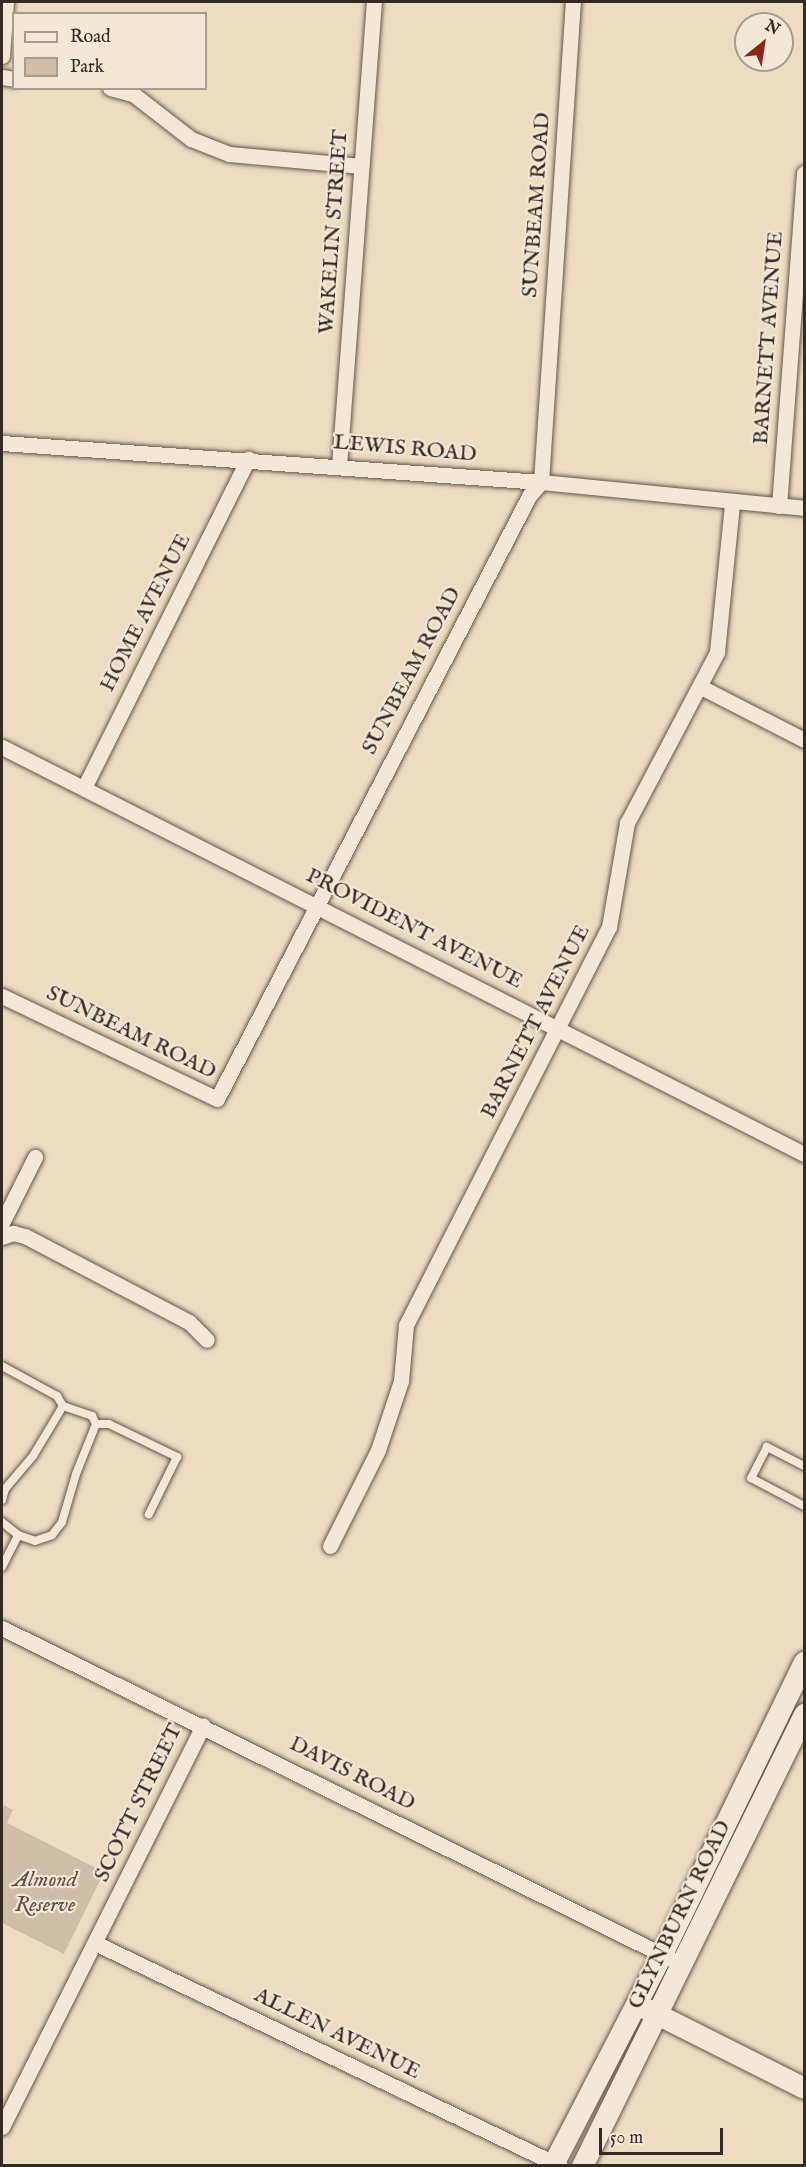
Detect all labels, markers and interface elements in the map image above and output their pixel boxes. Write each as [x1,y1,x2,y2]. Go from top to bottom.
legend [12,12,207,90]
north arrow [734,12,794,72]
text: N [761,16,783,40]
text: Road [70,26,111,49]
text: Park [70,56,104,79]
street label: SUNBEAM ROAD [517,111,557,299]
street label: WAKELIN STREET [314,129,354,335]
street label: BARNETT AVENUE [748,230,790,446]
street label: LEWIS ROAD [332,430,478,468]
street label: HOME AVENUE [95,530,197,696]
street label: SUNBEAM ROAD [357,583,467,759]
street label: PROVIDENT AVENUE [301,863,527,995]
street label: BARNETT AVENUE [476,921,596,1123]
street label: SUNBEAM ROAD [42,980,220,1086]
street label: SCOTT STREET [89,1720,189,1886]
street label: DAVIS ROAD [285,1731,419,1817]
street label: GLYNBURN ROAD [623,1816,737,2014]
park label: Almond Reserve [13,1867,77,1918]
street label: ALLEN AVENUE [250,1982,424,2086]
scale bar [602,2116,726,2154]
text: 50 m [610,2127,643,2150]

